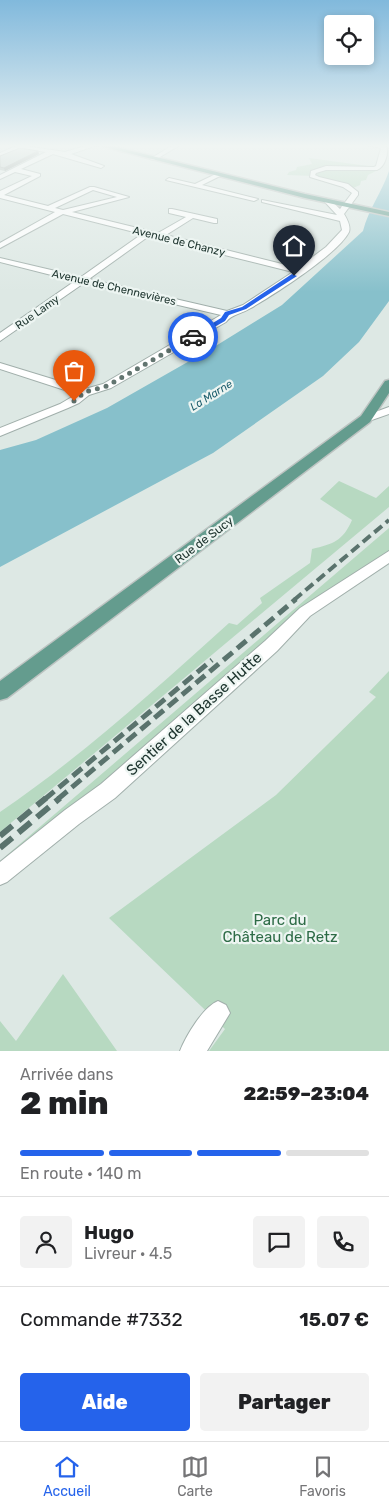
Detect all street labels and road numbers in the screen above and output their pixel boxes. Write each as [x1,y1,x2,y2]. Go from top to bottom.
street label: Avenue de Chanzy [131,224,227,259]
street label: Avenue de Chennevières [51,267,178,308]
street label: Rue Lamy [13,293,62,332]
street label: Rue de Sucy [172,513,236,566]
street label: Sentier de la Basse Hutte [123,648,265,780]

